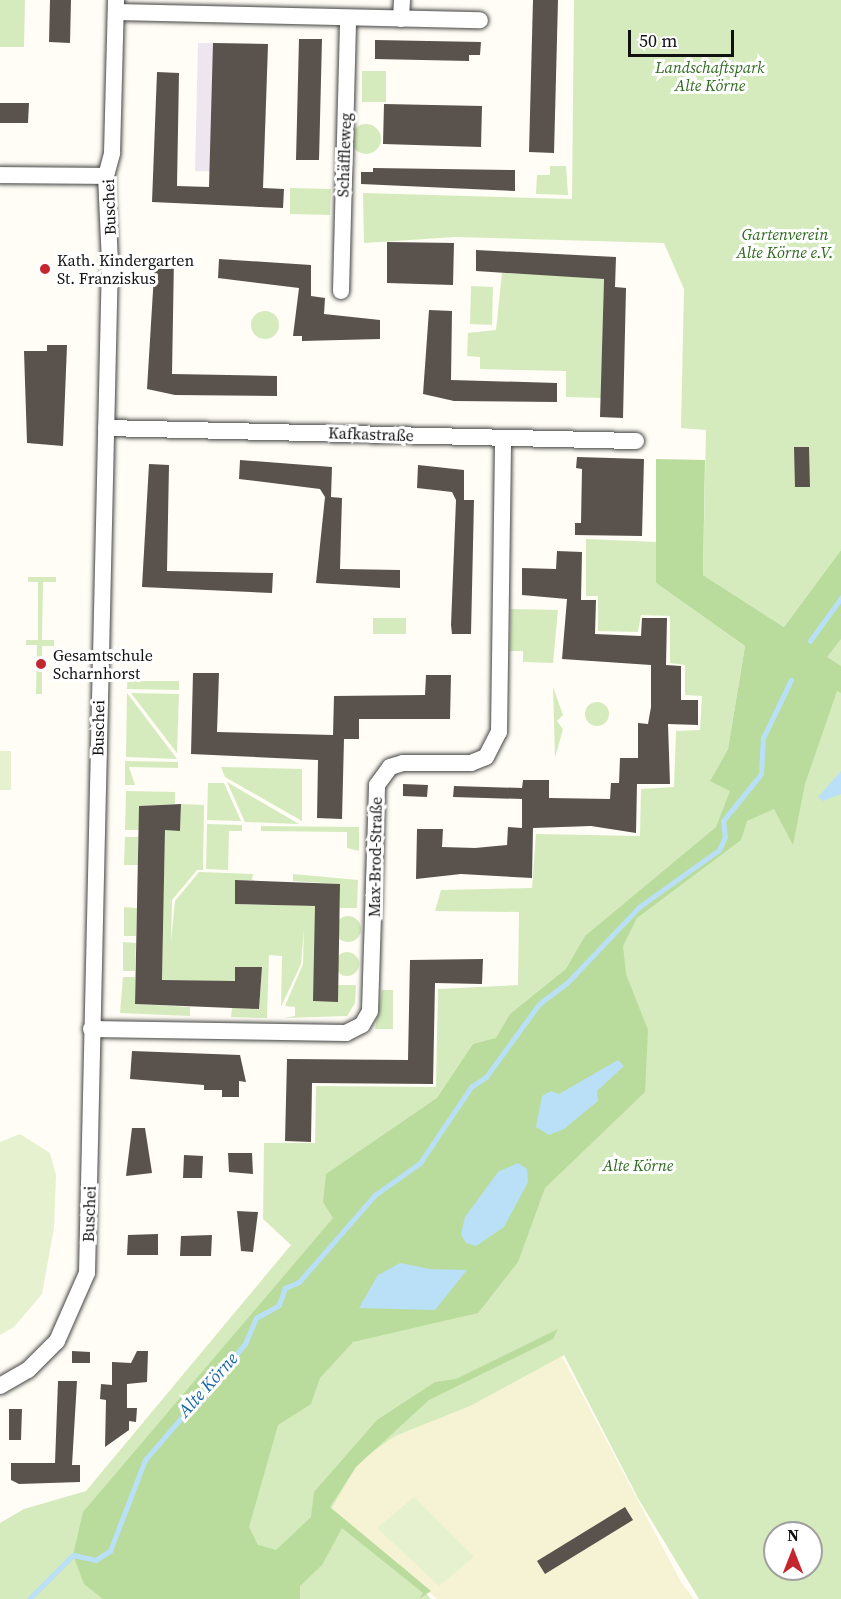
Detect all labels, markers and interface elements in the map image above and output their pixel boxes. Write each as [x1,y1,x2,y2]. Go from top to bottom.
scale bar [631,18,738,56]
text: 50 m [639,28,677,53]
park label: Landschaftspark Alte Körne [655,57,765,95]
street label: Schäffleweg [333,112,355,198]
street label: Buschei [98,179,120,235]
park label: Gartenverein Alte Körne e.V. [736,224,834,262]
place label: Kath. Kindergarten St. Franziskus [57,250,194,288]
marker: Kath. Kindergarten St. Franziskus [38,262,52,276]
street label: Kafkastraße [328,423,414,445]
place label: Gesamtschule Scharnhorst [53,645,153,683]
marker: Gesamtschule Scharnhorst [34,657,48,671]
street label: Buschei [88,700,108,756]
street label: Max-Brod-Straße [364,797,386,917]
park label: Alte Körne [603,1155,673,1175]
street label: Buschei [78,1186,100,1242]
water label: Alte Körne [174,1348,242,1422]
north arrow [763,1521,823,1581]
text: N [787,1524,799,1546]

